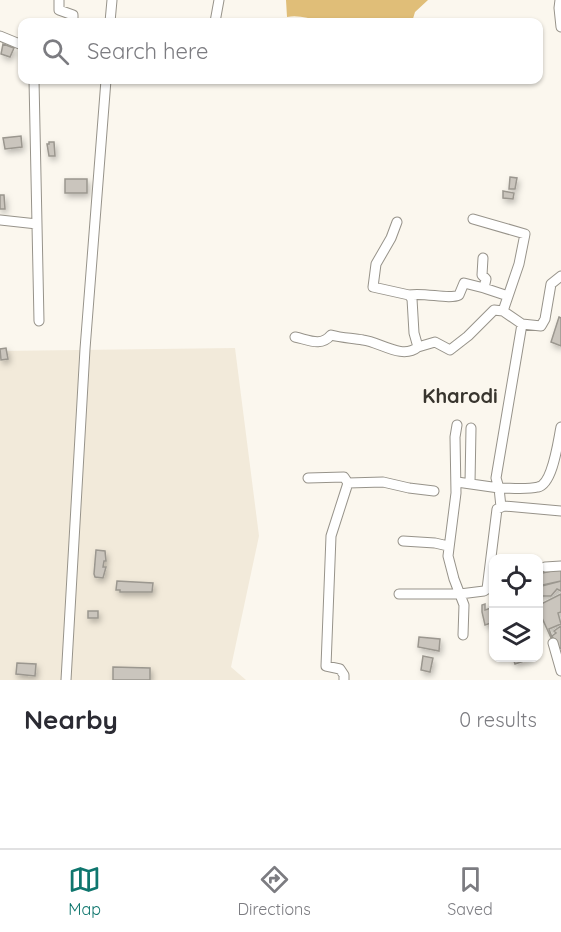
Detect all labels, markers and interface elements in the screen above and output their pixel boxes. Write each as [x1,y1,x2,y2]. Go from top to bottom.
search box [18,18,543,84]
icon: search [39,35,72,68]
text: Search here [87,37,208,65]
district label: Kharodi [422,383,498,408]
map controls [489,554,543,662]
button: locate [489,554,543,608]
button: layers [489,608,543,662]
text: Nearby [24,703,118,736]
text: 0 results [459,707,537,732]
tab: Map [68,863,101,919]
tab: Directions [238,863,311,919]
tab: Saved [447,863,493,919]

